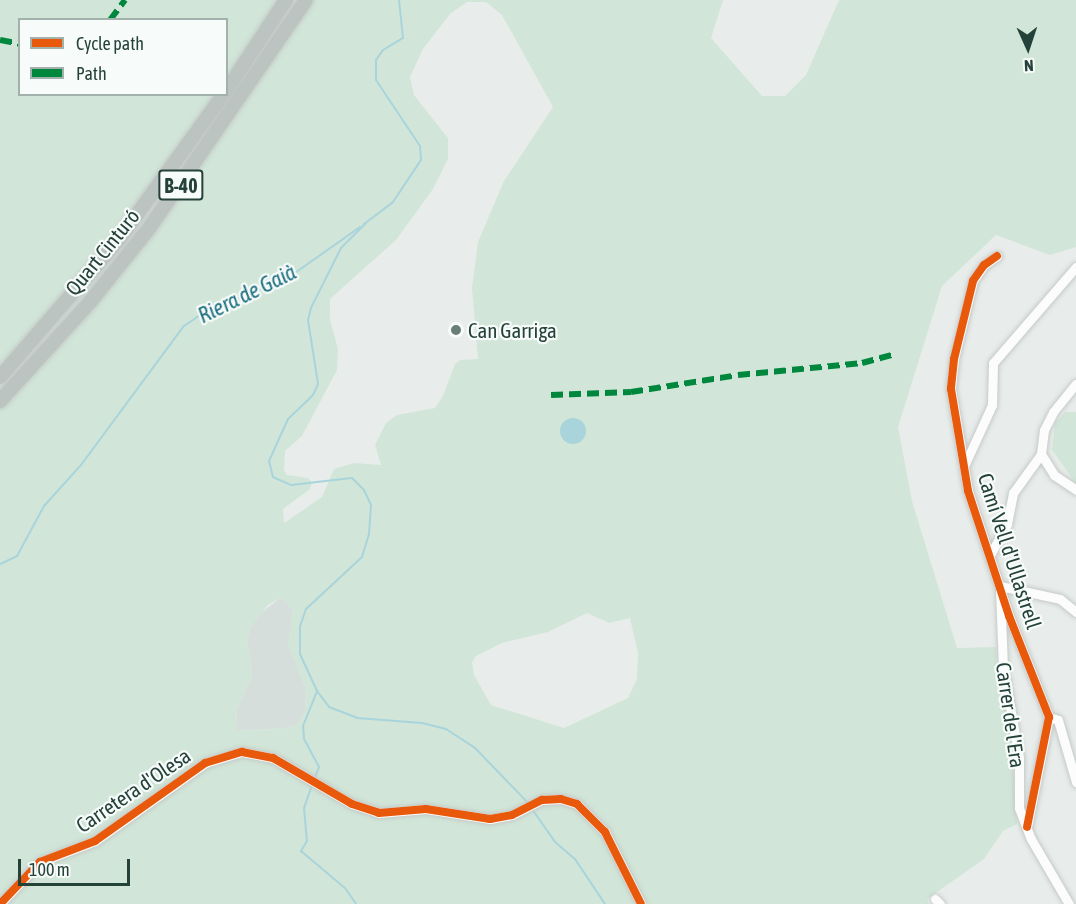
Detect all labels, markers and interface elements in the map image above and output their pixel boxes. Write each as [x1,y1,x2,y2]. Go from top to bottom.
legend [18,18,228,96]
north arrow [998,18,1058,78]
text: Cycle path [76,33,144,54]
text: N [1024,57,1034,75]
text: Path [76,63,107,84]
road number: B-40 [157,168,205,202]
street label: Quart Cinturó [60,204,144,300]
water label: Riera de Gaià [194,259,300,329]
place label: Can Garriga [468,317,557,343]
marker: Can Garriga [449,323,463,337]
street label: Camí Vell d'Ullastrell [973,470,1047,632]
street label: Carrer de l'Era [991,661,1031,769]
street label: Carretera d'Olesa [71,742,195,838]
scale bar [21,847,134,885]
text: 100 m [29,859,70,880]

